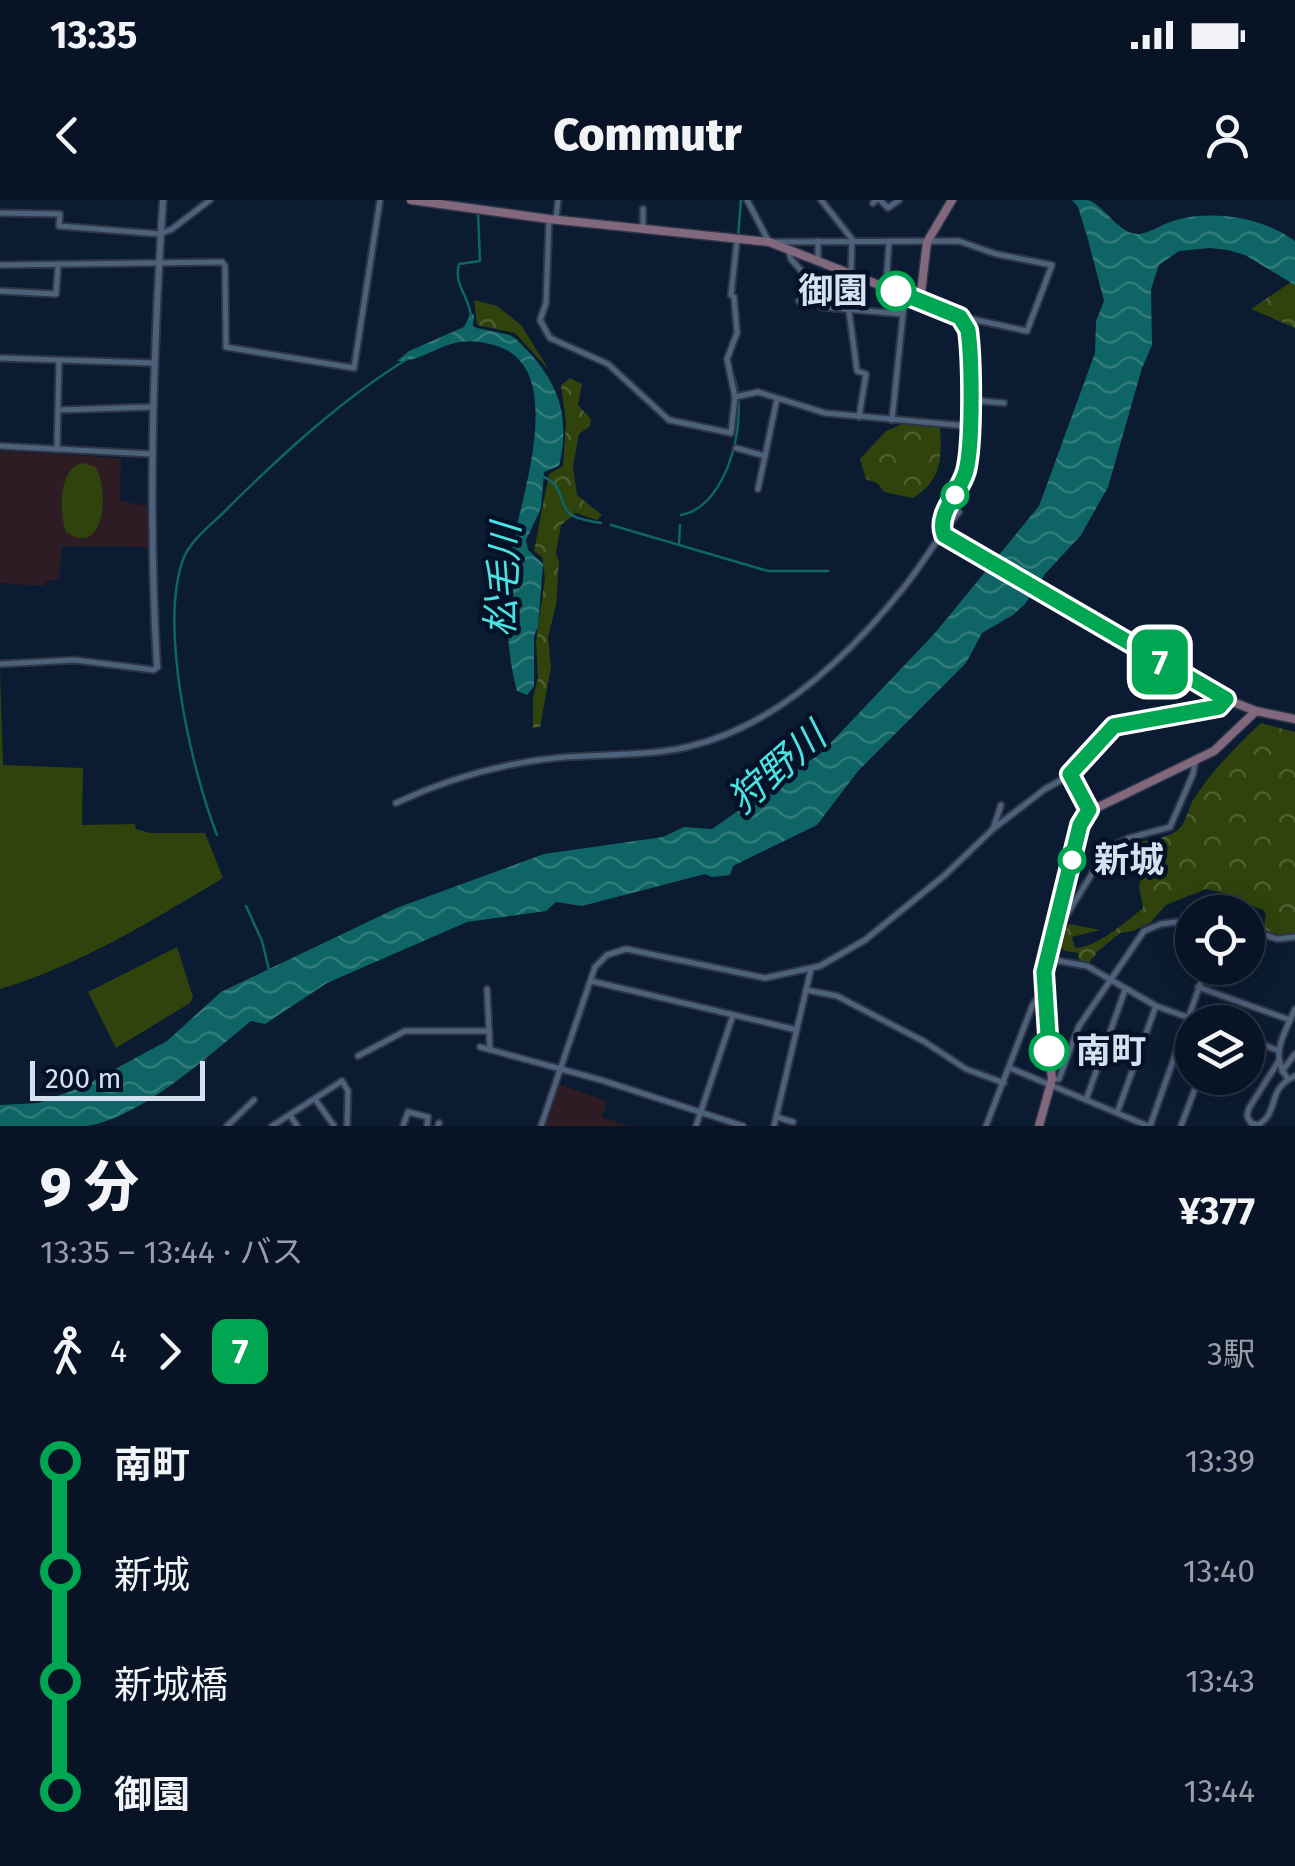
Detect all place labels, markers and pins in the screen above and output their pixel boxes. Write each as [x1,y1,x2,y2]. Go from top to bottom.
place label: 御園 [798,270,868,312]
marker: 御園 [877,272,915,310]
unlabelled marker [942,482,968,508]
place label: 新城 [1094,839,1164,881]
marker: 新城 [1059,847,1085,873]
place label: 南町 [1076,1030,1146,1072]
marker: 南町 [1030,1032,1068,1070]

